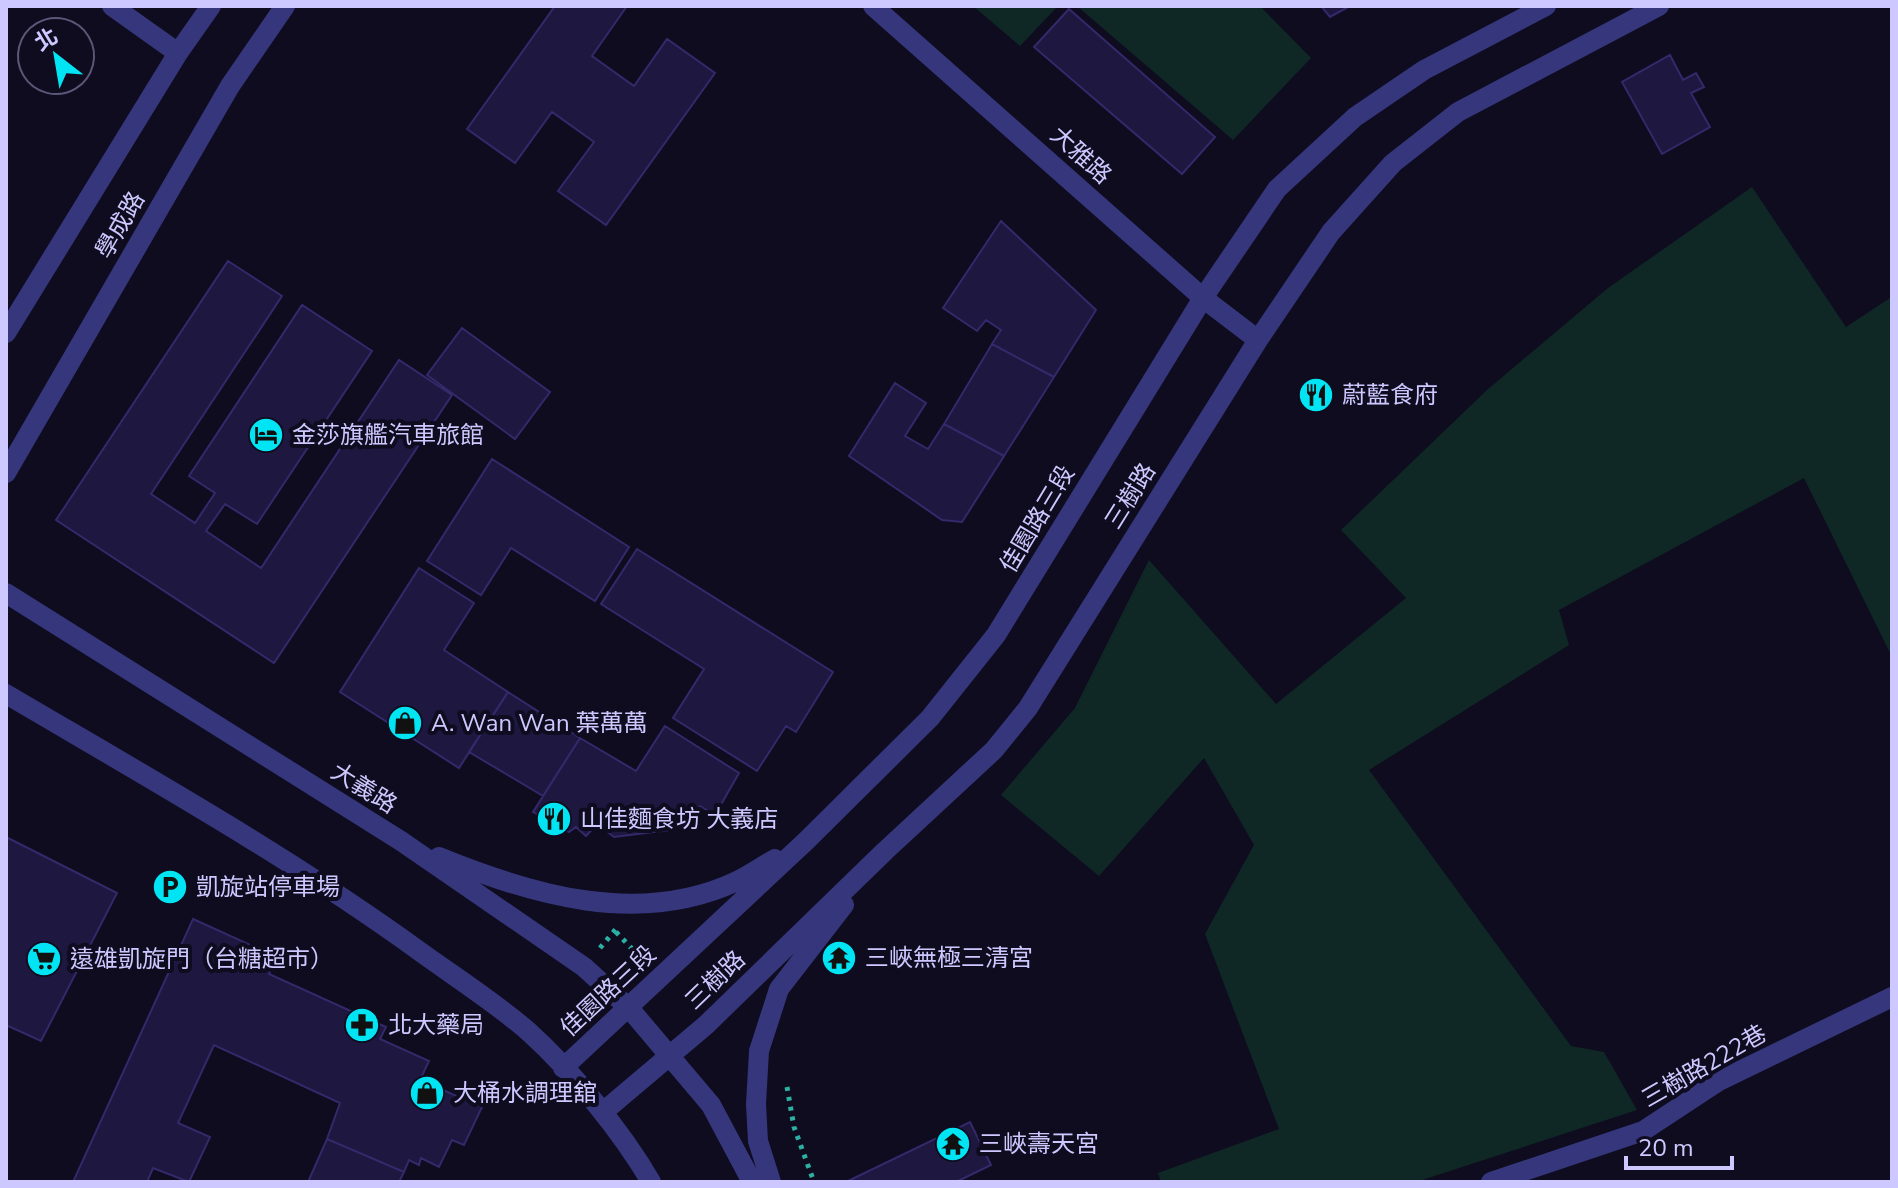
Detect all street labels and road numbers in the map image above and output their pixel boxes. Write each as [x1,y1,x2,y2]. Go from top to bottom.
street label: 大雅路 [1044,119,1118,191]
street label: 學成路 [88,186,152,264]
street label: 三樹路 [1097,457,1163,535]
street label: 佳園路三段 [992,459,1082,579]
street label: 大義路 [325,755,403,821]
street label: 佳園路三段 [553,938,663,1044]
street label: 三樹路 [678,943,752,1017]
street label: 三樹路222巷 [1636,1017,1772,1115]

